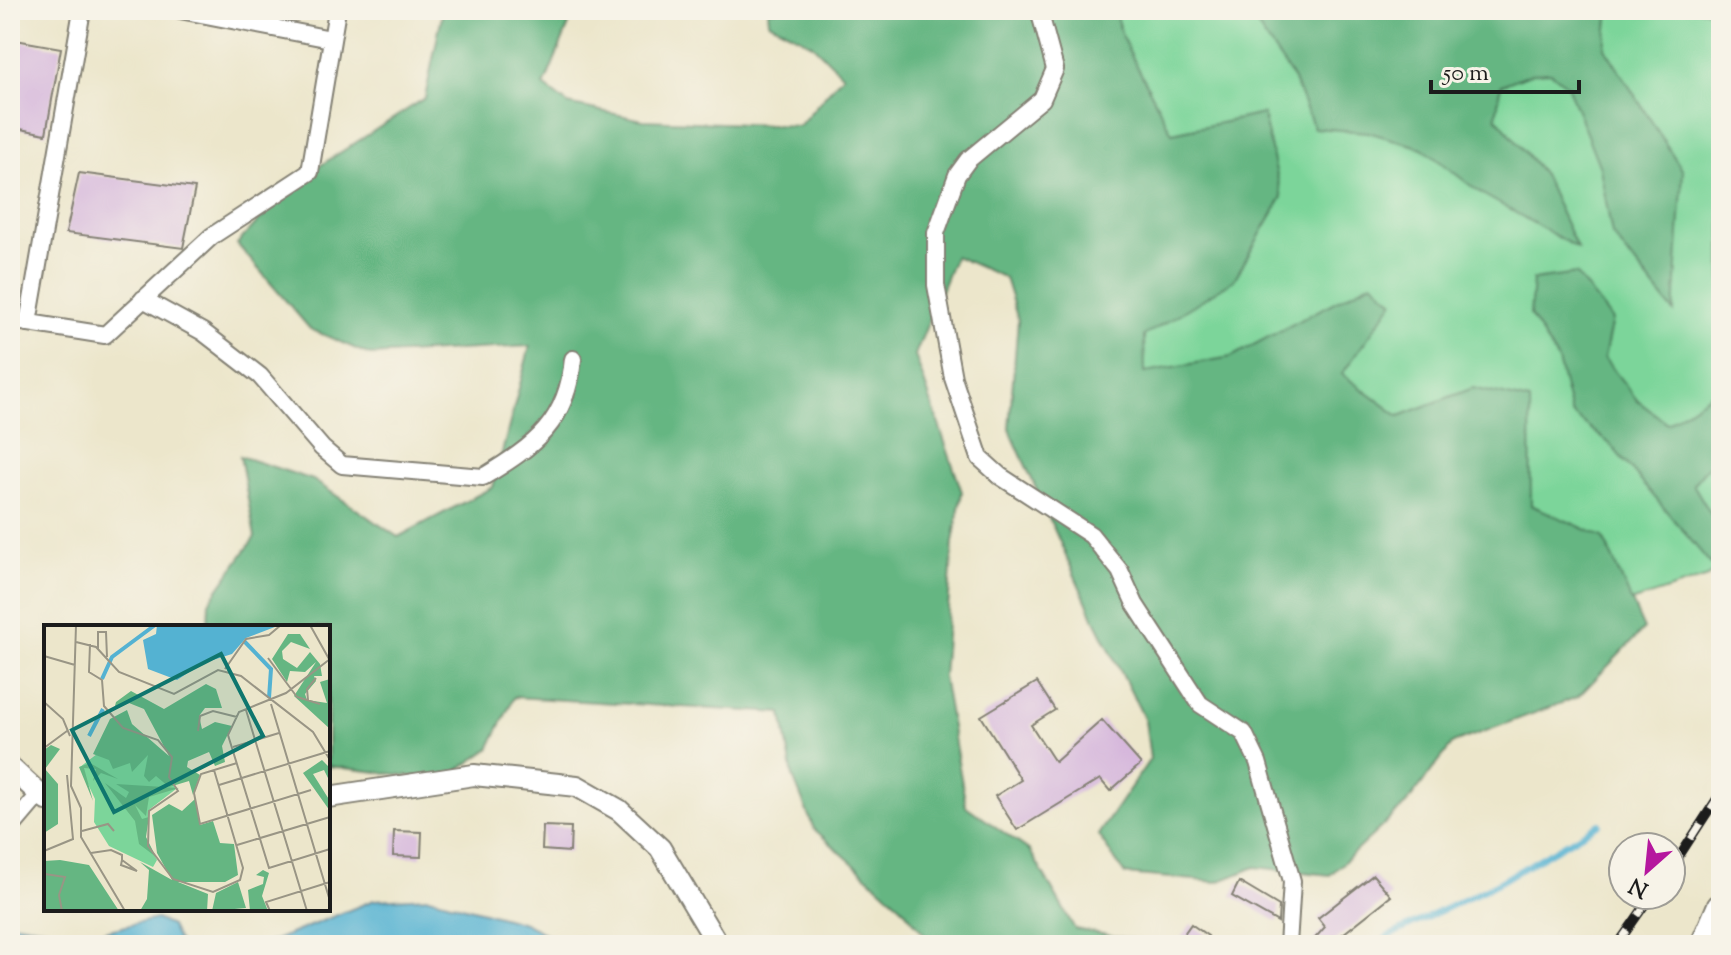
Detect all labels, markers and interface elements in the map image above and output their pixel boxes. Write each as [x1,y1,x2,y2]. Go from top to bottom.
scale bar [1431,44,1579,94]
text: 50 m [1441,57,1489,91]
inset map [44,625,330,911]
north arrow [1607,831,1687,911]
text: N [1624,868,1654,904]

